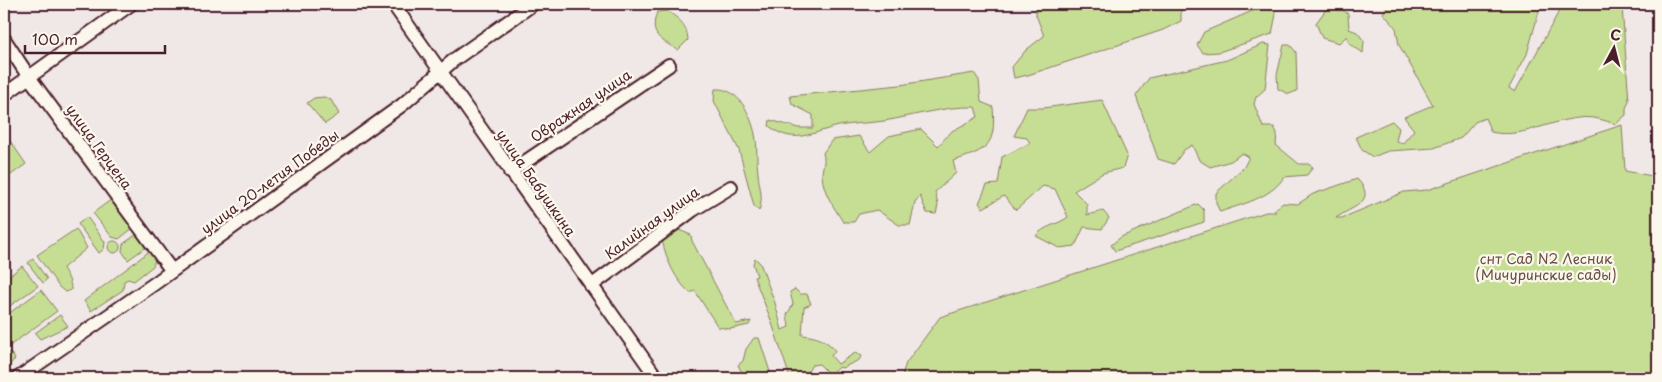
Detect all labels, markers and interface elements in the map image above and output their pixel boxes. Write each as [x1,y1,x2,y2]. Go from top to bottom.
scale bar [25,22,165,54]
north arrow [1590,22,1640,72]
text: С [1609,24,1622,46]
text: 100 m [32,27,78,50]
street label: Овражная улица [526,64,636,147]
street label: улица Герцена [61,100,138,194]
street label: улица 20-летия Победы [196,124,343,239]
street label: улица Бабушкина [492,125,581,241]
street label: Калийная улица [600,181,704,264]
park label: снт Сад N2 Лесник (Мичуринские сады) [1475,248,1617,285]

